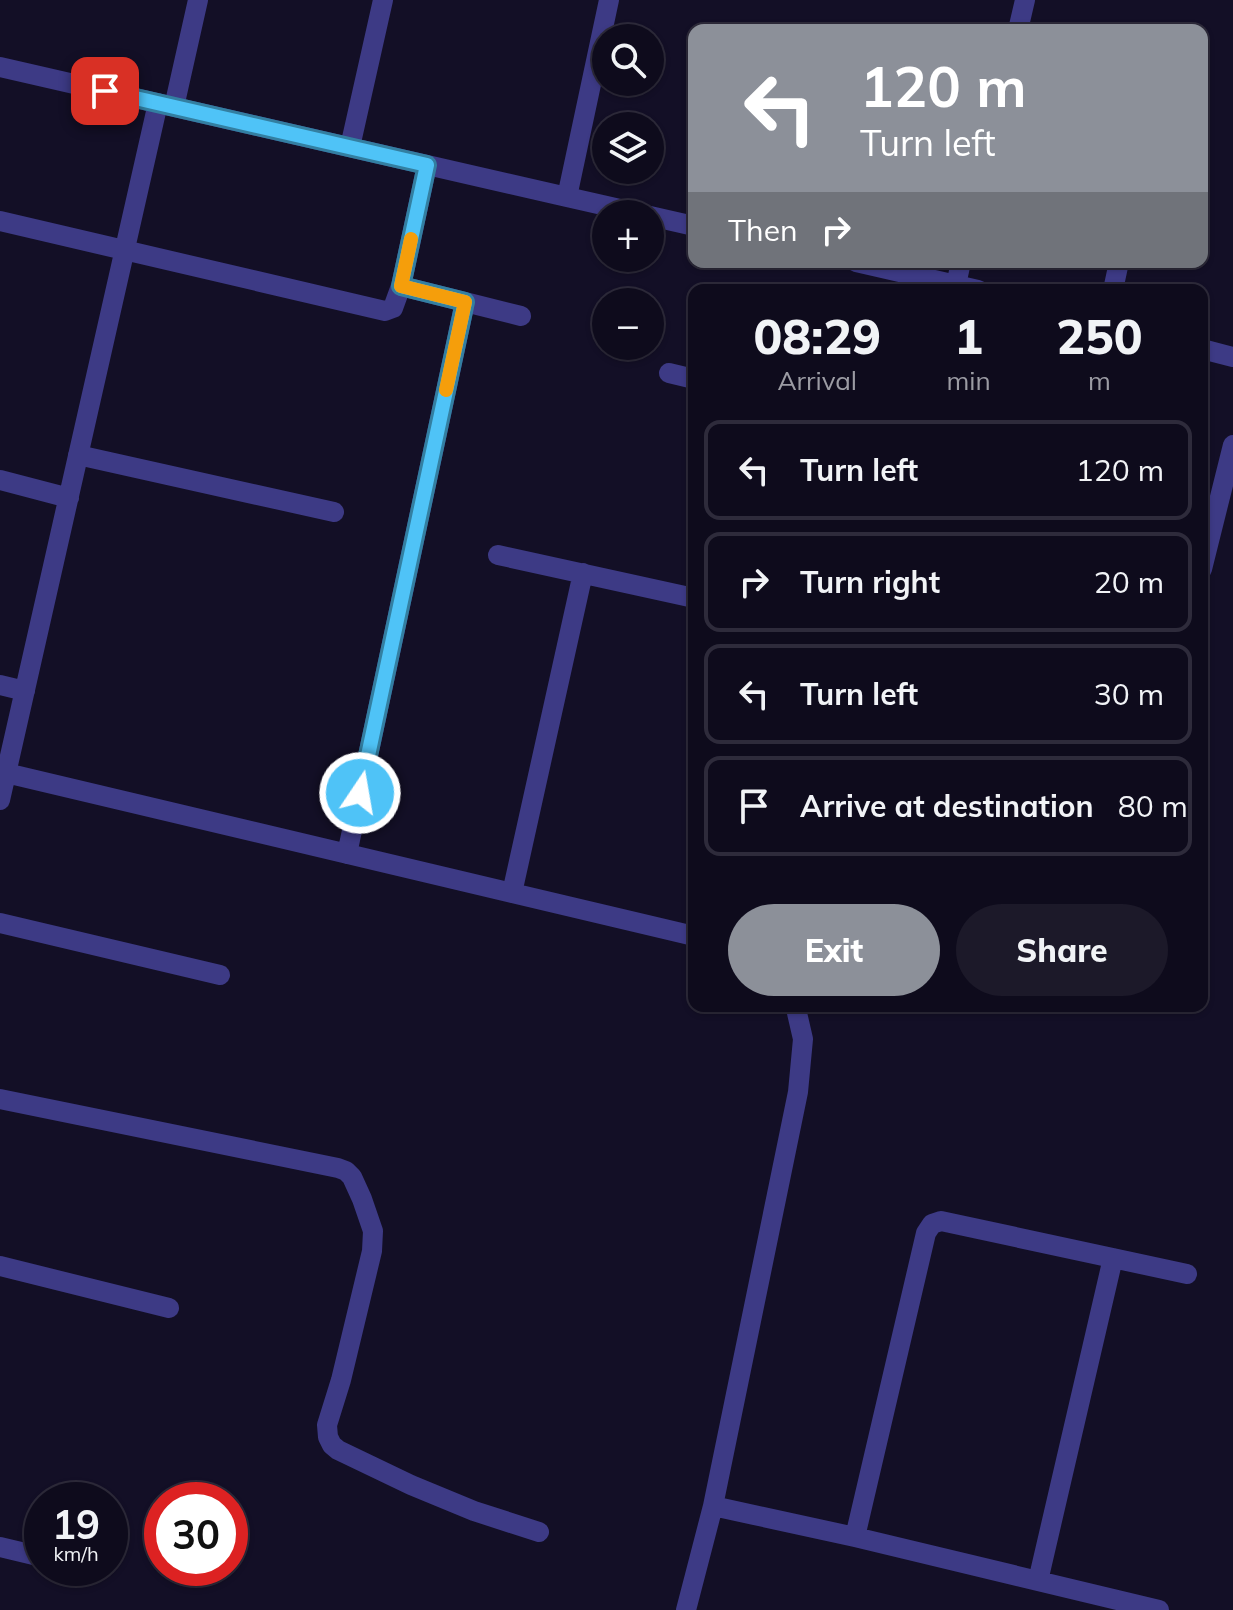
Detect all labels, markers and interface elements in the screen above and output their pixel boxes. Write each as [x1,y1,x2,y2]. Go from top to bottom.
map controls [592,24,664,360]
button: search [592,24,664,96]
text: 120 m [860,51,1027,121]
icon: left [728,56,832,160]
pin [71,57,139,125]
icon: arrive [83,69,127,113]
button: layers [592,112,664,184]
text: Turn left [860,120,996,165]
button: + [592,200,664,272]
icon: right [814,208,858,252]
text: Then [728,211,798,249]
button: − [592,288,664,360]
text: 08:29 [753,306,881,366]
text: 1 [954,306,983,366]
text: 250 [1056,306,1143,366]
text: Arrival [777,364,857,397]
text: min [947,364,991,397]
text: m [1088,364,1111,397]
icon: left [732,448,776,492]
text: Turn left [800,451,918,489]
text: 120 m [1076,451,1164,489]
icon: right [732,560,776,604]
text: Turn right [800,563,940,601]
text: 20 m [1094,563,1164,601]
icon: left [732,672,776,716]
text: Turn left [800,675,918,713]
text: 30 m [1094,675,1164,713]
position arrow [318,751,402,835]
icon: arrive [732,784,776,828]
text: Arrive at destination [800,787,1094,825]
text: 80 m [1118,787,1188,825]
button: Exit [728,904,940,996]
button: Share [956,904,1168,996]
speed limit sign: 30 [144,1482,248,1586]
text: 19 [52,1499,100,1549]
text: km/h [53,1541,99,1566]

